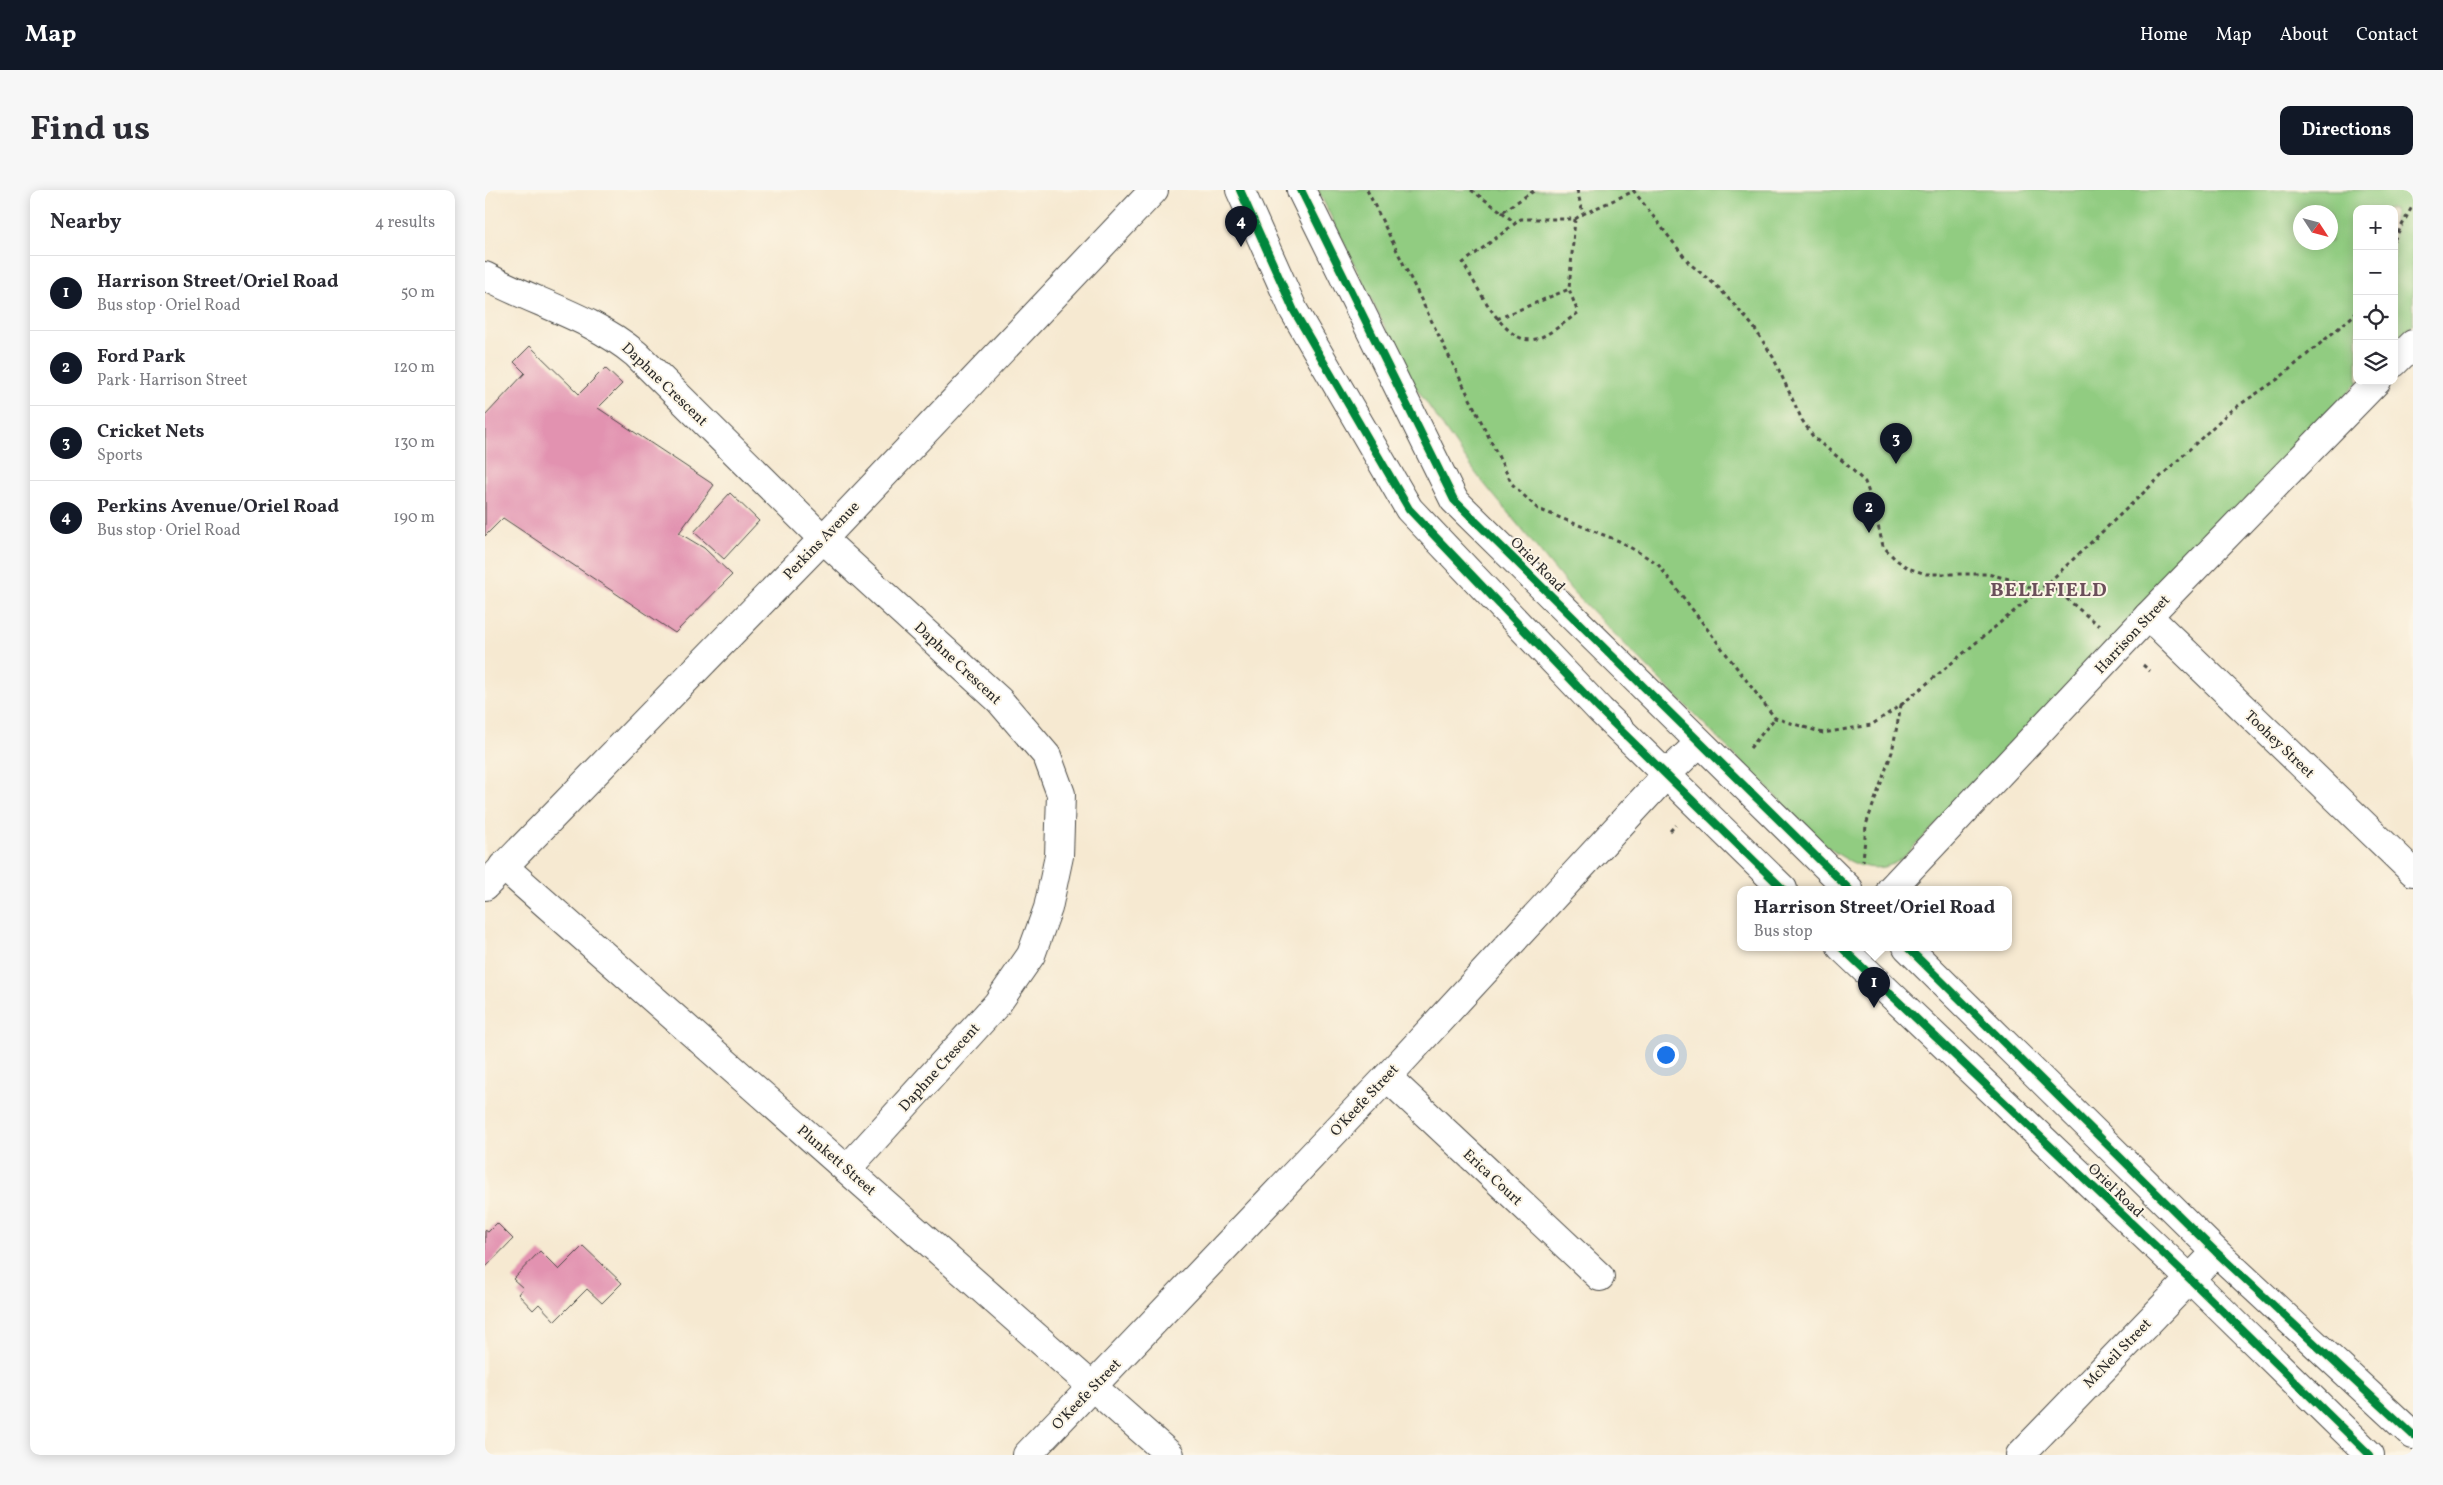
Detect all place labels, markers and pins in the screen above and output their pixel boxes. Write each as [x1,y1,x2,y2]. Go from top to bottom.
pin: 4 [1225,206,1257,247]
pin: 3 [1880,423,1912,464]
pin: 2 [1853,492,1885,533]
pin: 1 [1858,967,1890,1008]

